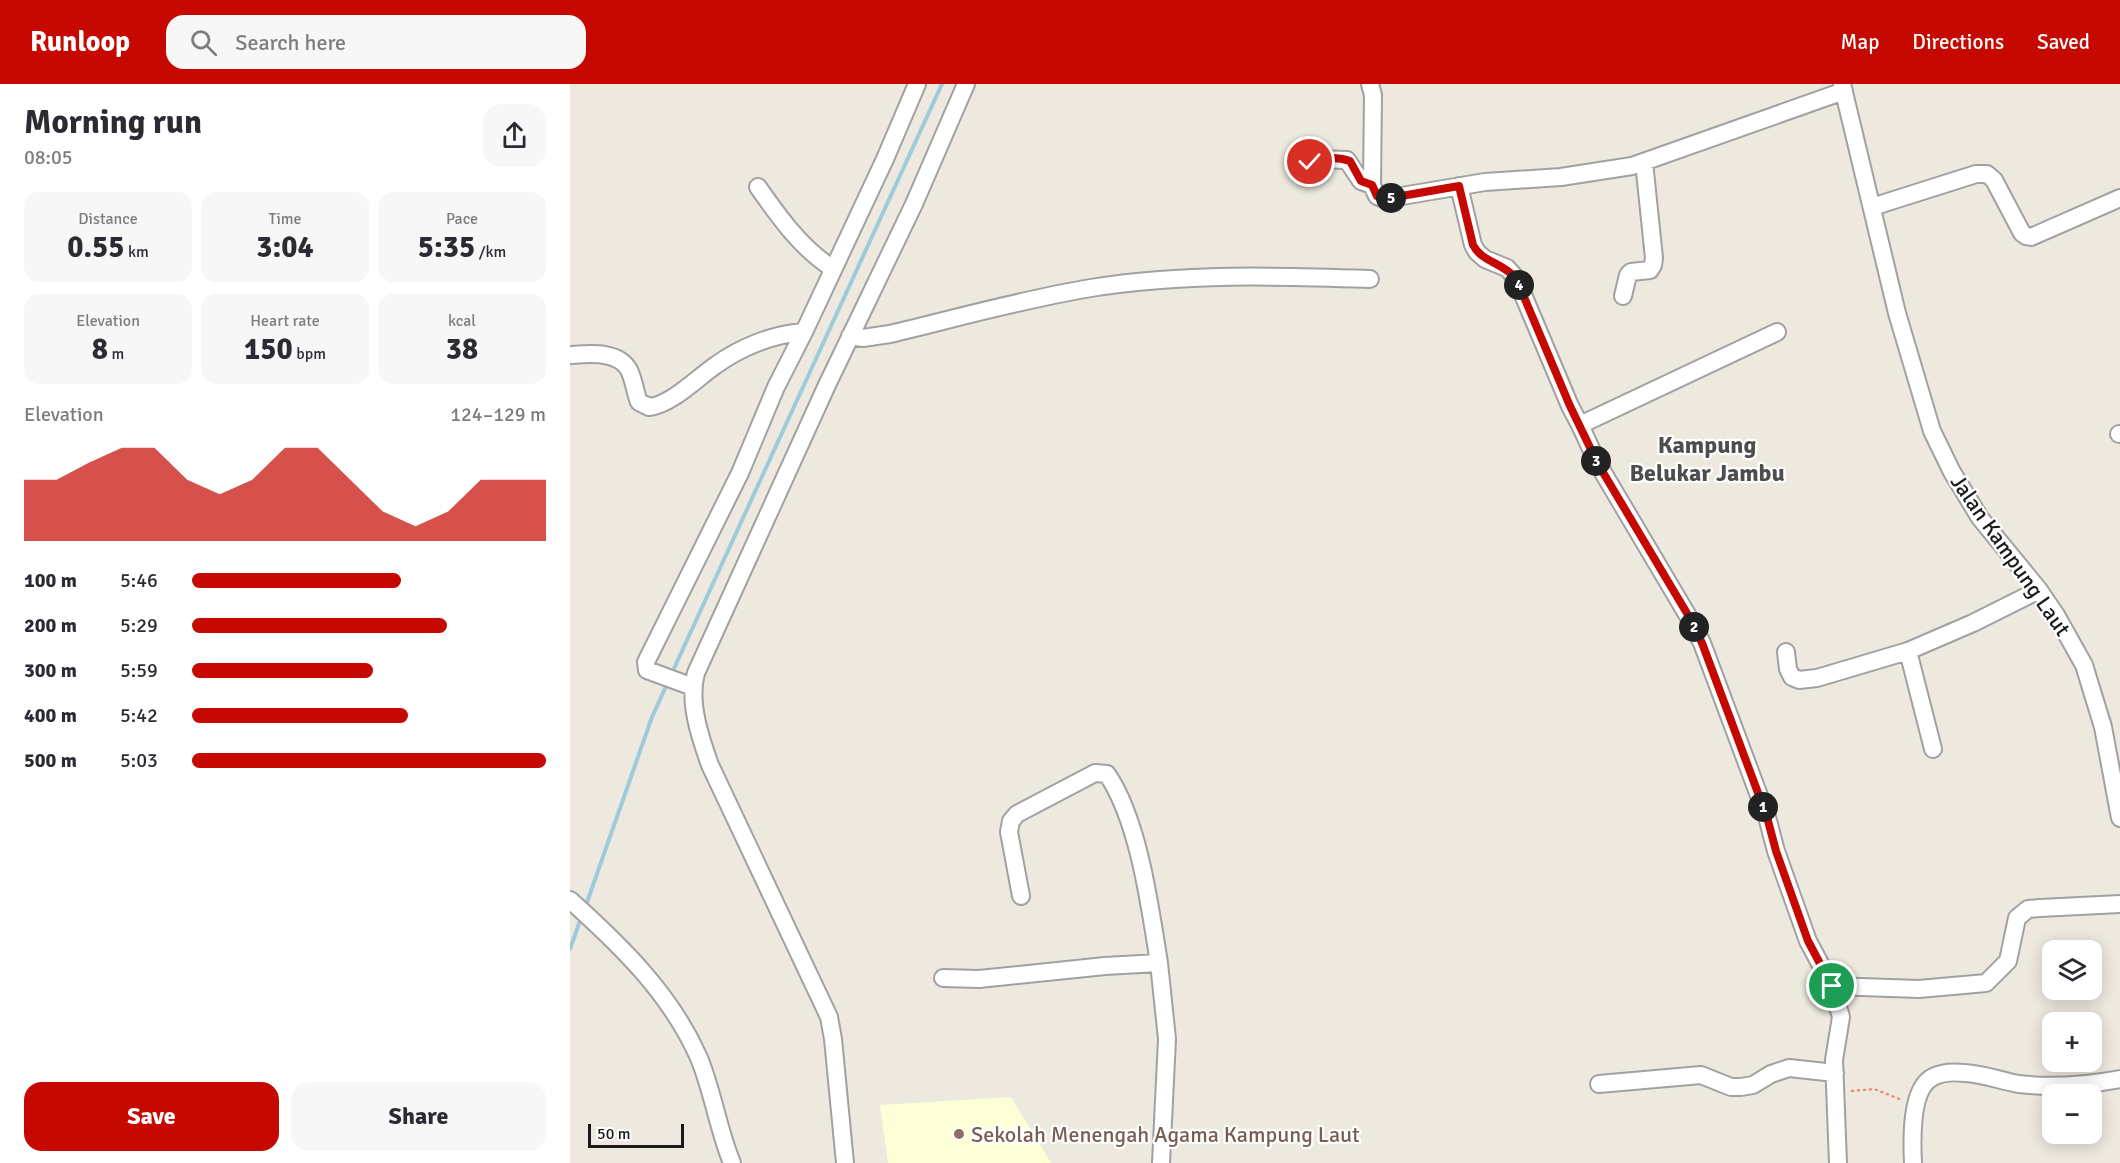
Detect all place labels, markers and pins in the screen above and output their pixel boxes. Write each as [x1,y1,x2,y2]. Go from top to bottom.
pin [1284,136,1335,187]
pin: 5 [1376,183,1406,213]
pin: 4 [1504,270,1534,300]
pin: 3 [1581,446,1611,476]
pin: 2 [1679,612,1709,642]
pin: 1 [1748,792,1778,822]
pin [1806,960,1857,1011]
place label: Sekolah Menengah Agama Kampung Laut [971,1121,1360,1148]
marker: Sekolah Menengah Agama Kampung Laut [952,1127,966,1141]

